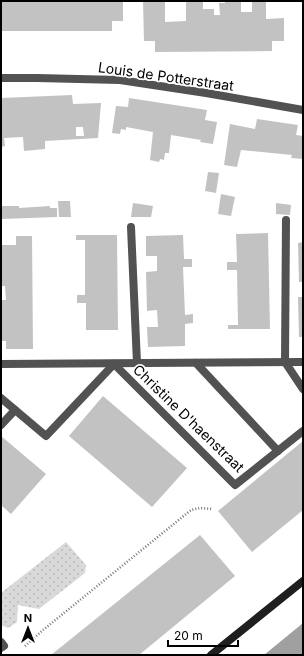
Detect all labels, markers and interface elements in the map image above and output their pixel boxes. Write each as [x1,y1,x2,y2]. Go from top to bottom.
street label: Louis de Potterstraat [97,58,235,94]
street label: Christine D'haenstraat [130,361,248,476]
north arrow [8,608,48,648]
text: N [24,611,32,625]
scale bar [168,622,238,648]
text: 20 m [174,628,203,643]

